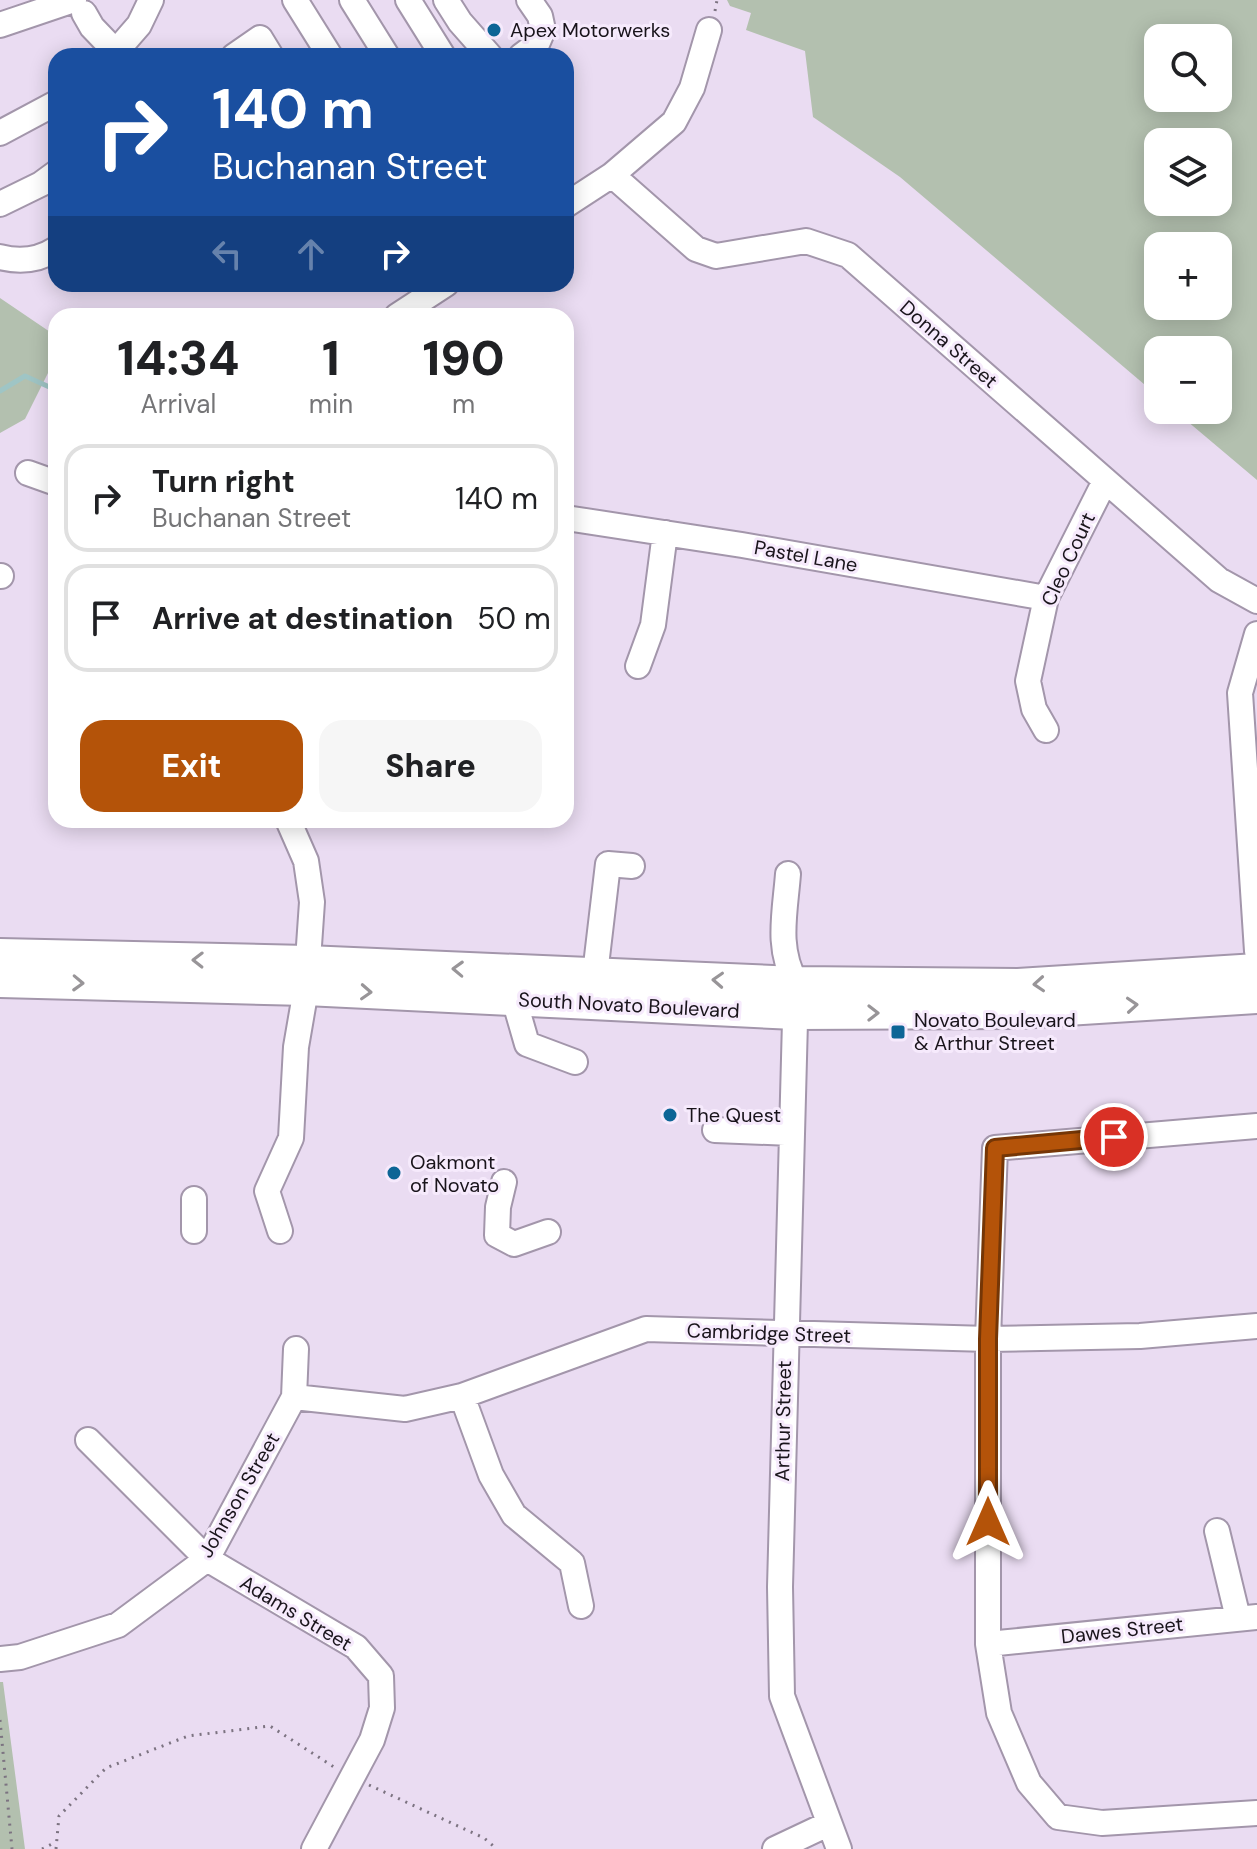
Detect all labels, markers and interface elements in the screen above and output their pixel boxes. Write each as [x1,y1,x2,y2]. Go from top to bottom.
place label: Apex Motorwerks [510,17,670,43]
marker: Apex Motorwerks [485,21,503,39]
map controls [1144,24,1232,424]
button: search [1144,24,1232,112]
text: 140 m [212,72,374,145]
icon: right [80,80,184,184]
button: layers [1144,128,1232,216]
text: Buchanan Street [212,143,488,190]
icon: left [205,232,249,276]
icon: ahead [289,232,333,276]
icon: right [373,232,417,276]
button: + [1144,232,1232,320]
street label: Donna Street [895,294,1003,394]
text: 14:34 [117,327,239,390]
text: 1 [322,327,340,390]
text: 190 [423,327,505,390]
button: − [1144,336,1232,424]
text: Arrival [141,387,216,421]
text: min [309,387,353,421]
text: m [452,387,475,421]
text: Turn right [152,462,295,501]
icon: right [84,476,128,520]
text: 140 m [455,479,538,518]
text: Buchanan Street [152,501,351,535]
street label: Cleo Court [1035,508,1101,610]
street label: Pastel Lane [752,534,860,578]
icon: arrive [84,596,128,640]
text: Arrive at destination [152,599,453,638]
text: 50 m [477,599,551,638]
button: Exit [80,720,303,812]
button: Share [319,720,542,812]
one-way arrow [191,951,204,968]
one-way arrow [451,960,464,977]
one-way arrow [711,971,724,988]
one-way arrow [72,974,85,991]
one-way arrow [1032,975,1045,992]
one-way arrow [360,983,373,1000]
street label: South Novato Boulevard [518,986,740,1024]
one-way arrow [1126,997,1139,1014]
one-way arrow [867,1004,880,1022]
place label: Novato Boulevard & Arthur Street [914,1007,1076,1056]
marker: Novato Boulevard & Arthur Street [889,1023,907,1041]
place label: The Quest [686,1102,781,1128]
pin [1080,1103,1148,1171]
marker: The Quest [661,1106,679,1124]
icon: arrive [1092,1115,1136,1159]
place label: Oakmont of Novato [410,1149,499,1198]
marker: Oakmont of Novato [385,1164,403,1182]
street label: Cambridge Street [686,1317,852,1349]
street label: Arthur Street [769,1360,797,1482]
street label: Johnson Street [193,1428,285,1562]
position arrow [946,1480,1030,1564]
street label: Adams Street [235,1569,357,1657]
street label: Dawes Street [1060,1611,1185,1649]

